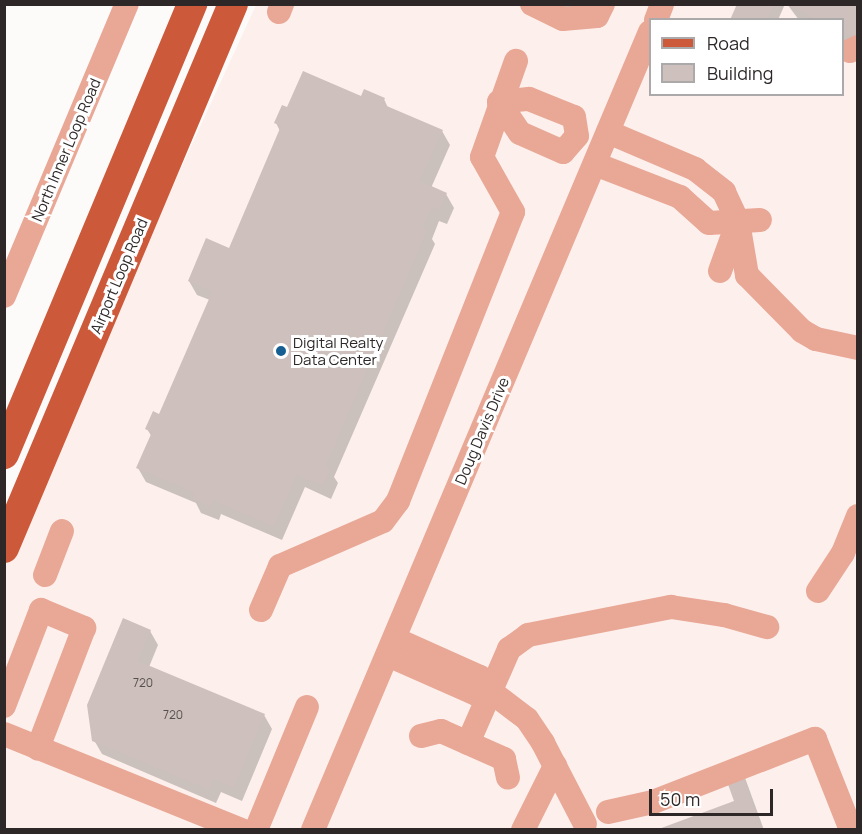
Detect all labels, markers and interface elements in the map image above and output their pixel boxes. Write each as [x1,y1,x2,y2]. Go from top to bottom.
legend [649,18,844,96]
text: Road [707,31,750,55]
text: Building [707,61,773,85]
street label: North Inner Loop Road [28,76,104,224]
street label: Airport Loop Road [87,216,151,336]
place label: Digital Realty Data Center [293,333,383,368]
marker: Digital Realty Data Center [274,344,288,358]
street label: Doug Davis Drive [451,375,513,487]
house number: 720 [133,676,153,690]
house number: 720 [163,708,183,722]
scale bar [652,777,776,815]
text: 50 m [660,787,700,811]

